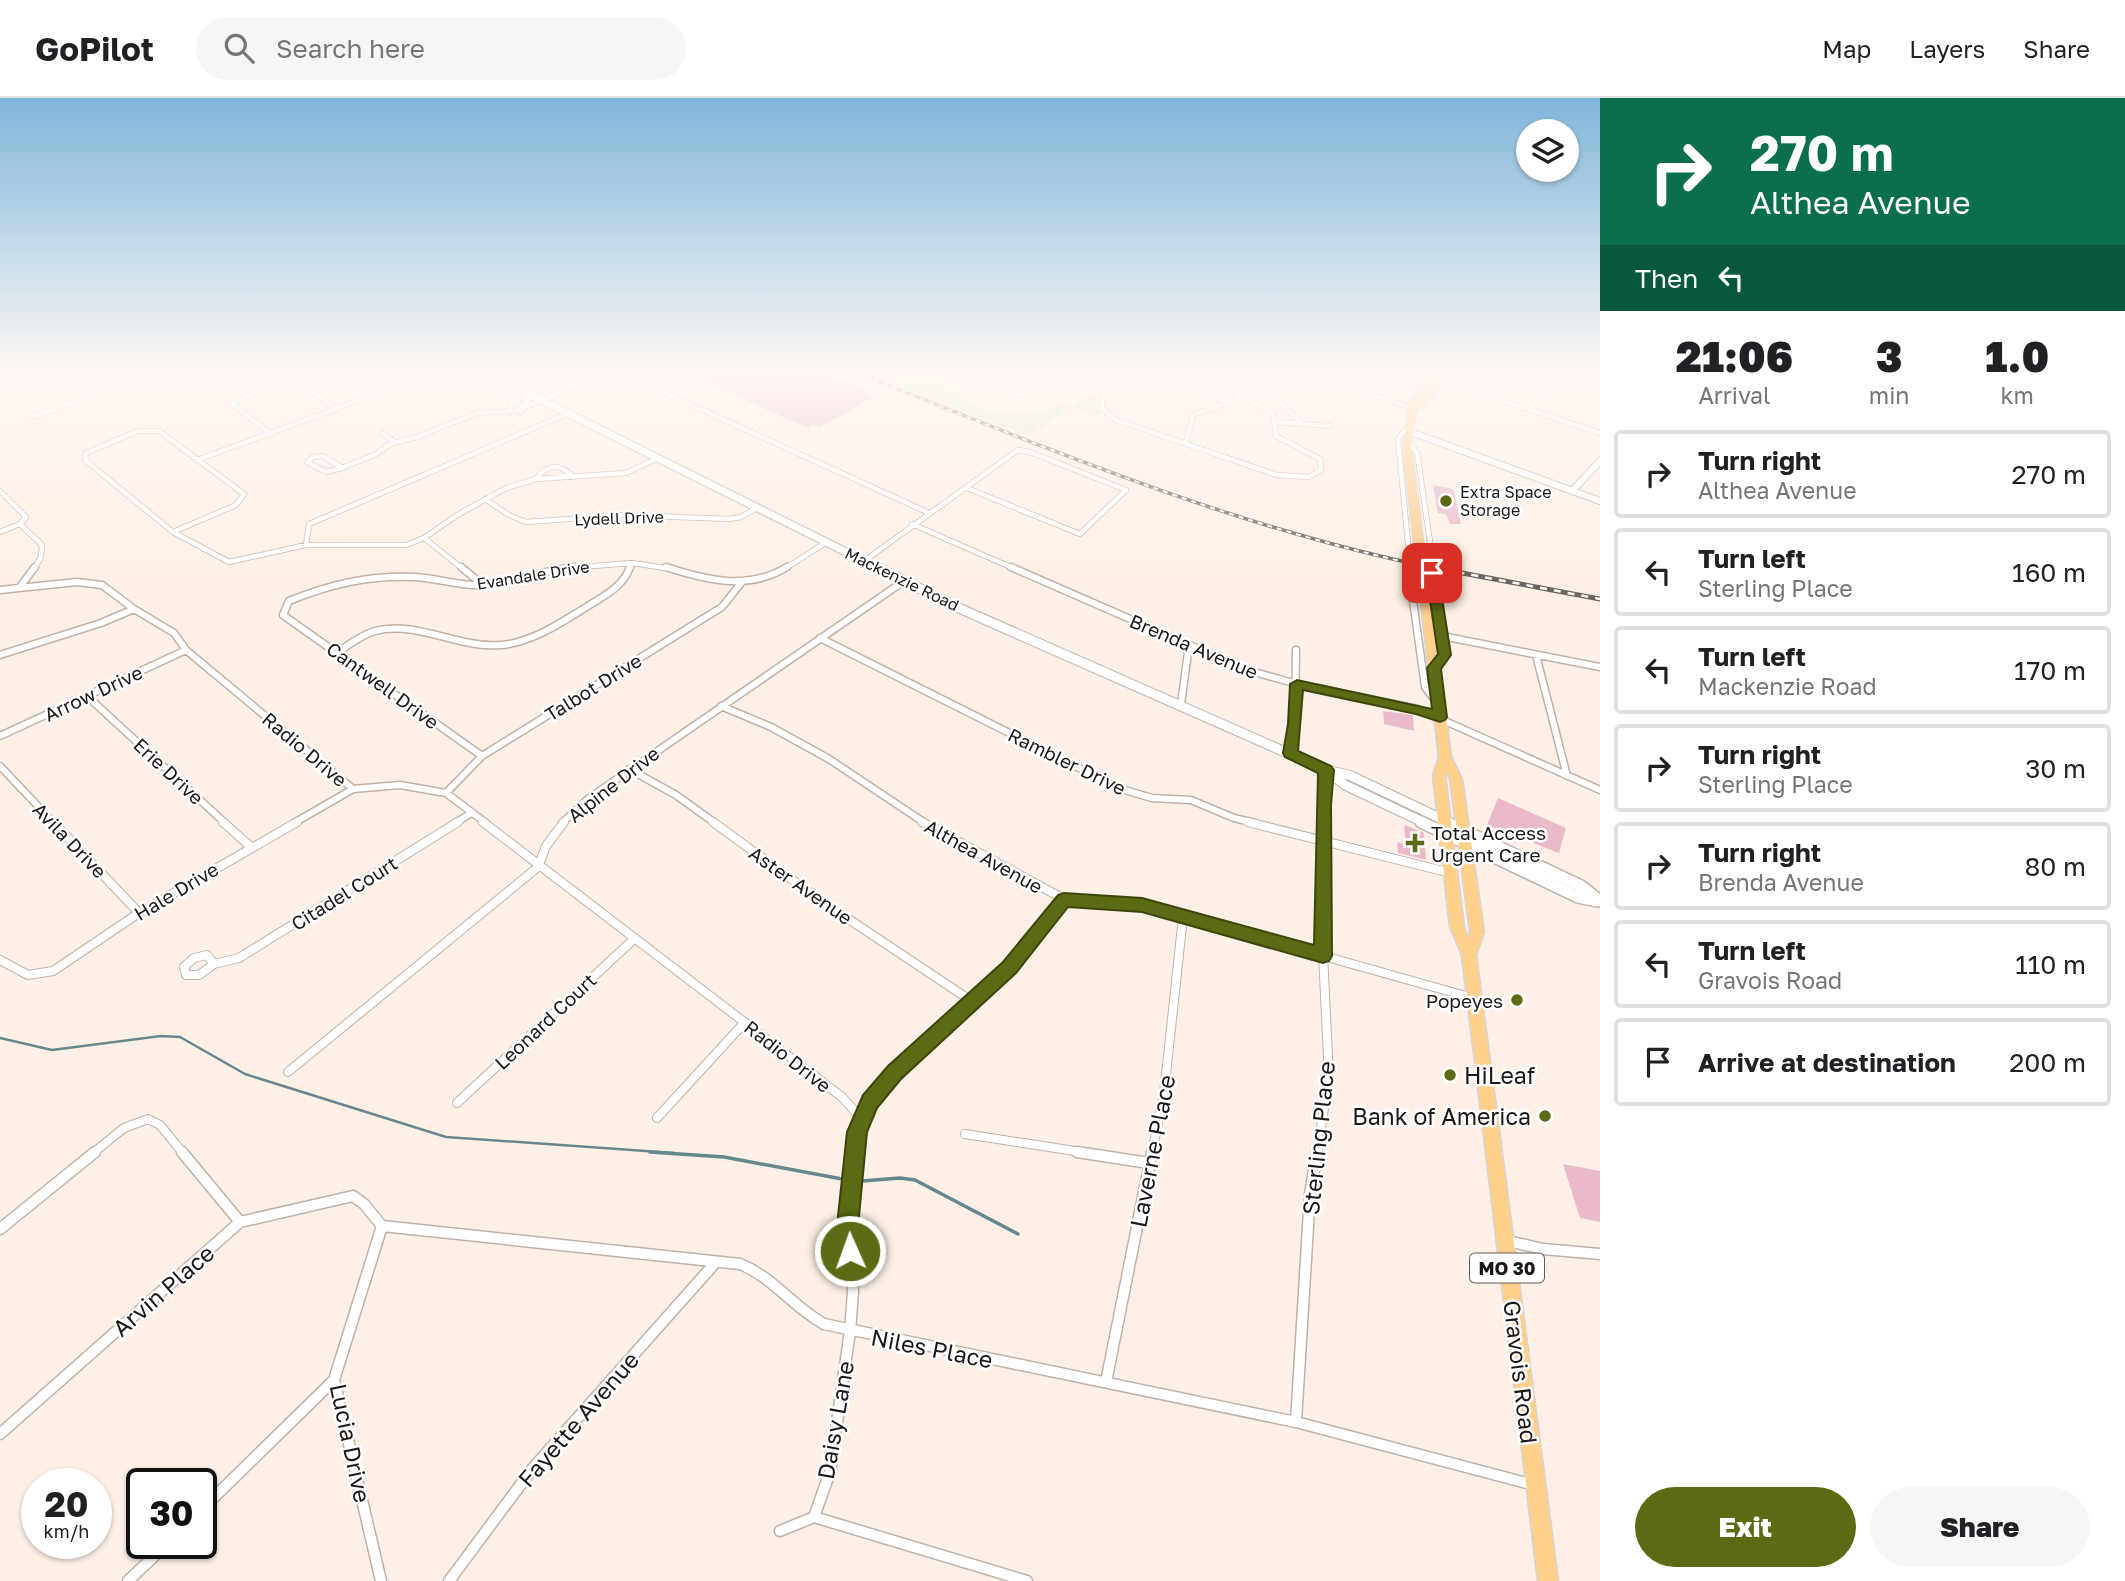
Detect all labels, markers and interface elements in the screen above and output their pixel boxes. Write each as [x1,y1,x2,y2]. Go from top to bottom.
search box [196,17,686,80]
text: GoPilot [35,29,154,68]
icon: search [220,29,258,67]
text: Search here [276,33,425,64]
text: Map [1822,34,1871,63]
text: Layers [1909,34,1985,63]
text: Share [2023,34,2090,63]
map controls [1516,119,1579,182]
button: layers [1516,119,1579,182]
text: 270 m [1750,123,1894,182]
icon: right [1635,126,1726,217]
text: Althea Avenue [1750,183,1970,221]
icon: left [1712,259,1750,297]
text: Then [1635,263,1698,294]
text: 21:06 [1676,331,1793,381]
text: 3 [1876,331,1902,381]
text: 1.0 [1985,331,2049,381]
text: Arrival [1698,381,1770,409]
text: min [1869,381,1910,409]
text: km [2001,381,2034,409]
text: Turn right [1698,445,1821,476]
icon: right [1639,455,1677,493]
text: 270 m [2012,459,2086,490]
text: Althea Avenue [1698,476,1856,504]
place label: Extra Space Storage [1460,482,1552,520]
marker: Extra Space Storage [1438,493,1454,509]
street label: Lydell Drive [574,506,664,530]
street label: Mackenzie Road [842,543,962,615]
pin [1402,543,1462,603]
text: Turn left [1698,543,1806,574]
icon: left [1639,553,1677,591]
icon: arrive [1413,554,1451,592]
street label: Evandale Drive [475,556,591,594]
text: 160 m [2012,557,2086,588]
text: Sterling Place [1698,574,1853,602]
street label: Brenda Avenue [1126,609,1262,683]
street label: Cantwell Drive [322,637,444,733]
text: Turn left [1698,641,1806,672]
street label: Talbot Drive [541,648,645,726]
icon: left [1639,651,1677,689]
text: 170 m [2014,655,2086,686]
street label: Arrow Drive [40,660,146,726]
text: Mackenzie Road [1698,672,1877,700]
street label: Radio Drive [258,707,352,791]
street label: Rambler Drive [1004,723,1130,799]
street label: Erie Drive [129,733,209,809]
text: Turn right [1698,739,1821,770]
street label: Alpine Drive [563,741,663,827]
icon: right [1639,749,1677,787]
text: 30 m [2025,753,2086,784]
text: Sterling Place [1698,770,1853,798]
street label: Avila Drive [28,797,112,883]
street label: Althea Avenue [921,814,1047,898]
place label: Total Access Urgent Care [1431,821,1546,866]
marker: Total Access Urgent Care [1405,833,1425,853]
text: Turn right [1698,837,1821,868]
street label: Aster Avenue [745,841,857,929]
icon: right [1639,847,1677,885]
street label: Citadel Court [287,851,401,935]
text: 80 m [2025,851,2086,882]
street label: Hale Drive [130,857,222,925]
text: Brenda Avenue [1698,868,1864,896]
text: Turn left [1698,935,1806,966]
icon: left [1639,945,1677,983]
text: 110 m [2015,949,2086,980]
text: Gravois Road [1698,966,1842,994]
street label: Leonard Court [489,968,601,1074]
place label: Popeyes [1426,989,1503,1012]
marker: Popeyes [1509,992,1525,1008]
street label: Radio Drive [740,1015,836,1097]
icon: arrive [1639,1043,1677,1081]
text: Arrive at destination [1698,1047,1956,1078]
text: 200 m [2009,1047,2086,1078]
street label: Sterling Place [1296,1060,1340,1216]
place label: HiLeaf [1464,1061,1535,1089]
marker: HiLeaf [1442,1067,1458,1083]
street label: Laverne Place [1123,1072,1181,1230]
place label: Bank of America [1352,1102,1531,1130]
marker: Bank of America [1537,1108,1553,1124]
position arrow [813,1214,887,1288]
street label: Arvin Place [107,1238,219,1342]
road number: MO 30 [1470,1254,1544,1282]
street label: Gravois Road [1498,1299,1544,1445]
street label: Niles Place [869,1322,995,1374]
street label: Fayette Avenue [512,1346,644,1492]
street label: Daisy Lane [811,1359,859,1481]
street label: Lucia Drive [325,1381,377,1505]
speed limit sign: 30 [126,1468,217,1559]
text: 20 [44,1483,89,1525]
button: Exit [1635,1487,1856,1567]
button: Share [1870,1487,2090,1567]
text: km/h [44,1520,89,1542]

